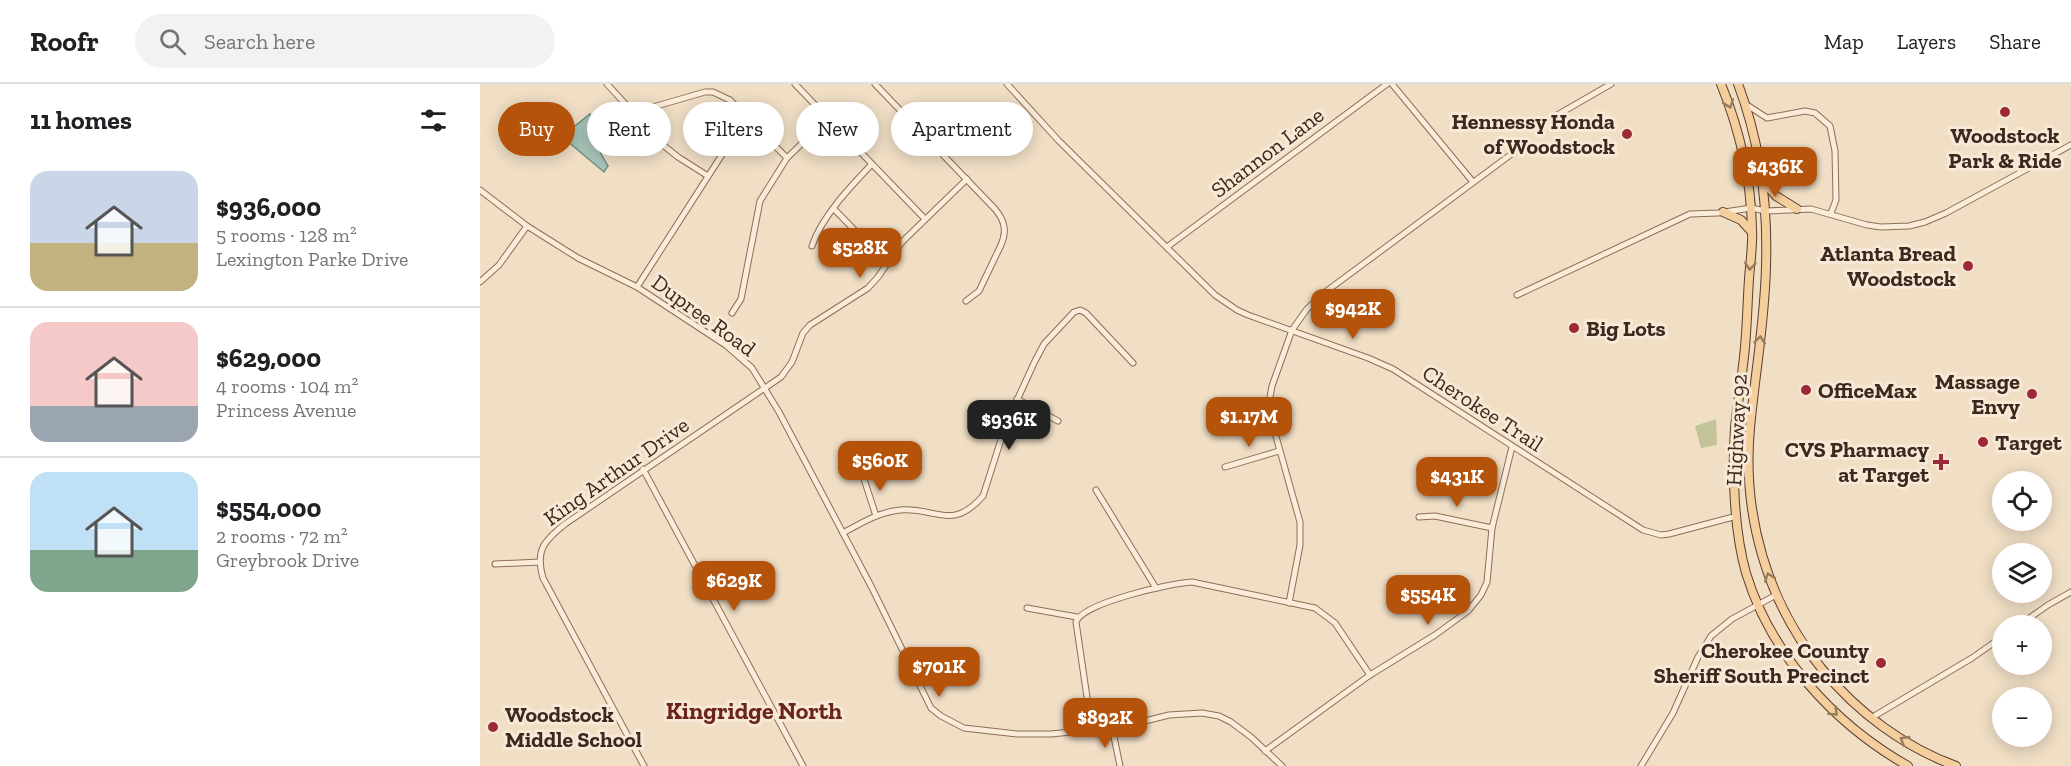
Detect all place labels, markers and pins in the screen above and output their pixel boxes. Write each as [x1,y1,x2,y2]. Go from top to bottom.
marker: Woodstock Park & Ride [1998,105,2012,119]
place label: Hennessy Honda of Woodstock [1451,108,1615,160]
place label: Woodstock Park & Ride [1948,122,2062,174]
marker: Hennessy Honda of Woodstock [1620,127,1634,141]
pin: $436K [1733,147,1817,198]
pin: $528K [818,228,902,279]
place label: Atlanta Bread Woodstock [1820,240,1956,292]
marker: Atlanta Bread Woodstock [1961,259,1975,273]
pin: $942K [1311,289,1395,340]
place label: Big Lots [1586,315,1666,342]
marker: Big Lots [1567,321,1581,335]
place label: Massage Envy [1935,368,2020,420]
place label: OfficeMax [1818,377,1917,404]
marker: OfficeMax [1799,383,1813,397]
marker: Massage Envy [2025,387,2039,401]
pin: $1.17M [1200,397,1298,448]
pin: $936K [967,400,1051,451]
place label: Target [1995,429,2062,456]
marker: Target [1976,435,1990,449]
place label: CVS Pharmacy at Target [1785,436,1929,488]
pin: $560K [838,441,922,492]
marker: CVS Pharmacy at Target [1934,455,1948,469]
pin: $431K [1415,457,1499,508]
pin: $629K [692,561,776,612]
pin: $554K [1386,575,1470,626]
place label: Cherokee County Sheriff South Precinct [1654,637,1869,689]
pin: $701K [897,647,981,698]
marker: Cherokee County Sheriff South Precinct [1874,656,1888,670]
pin: $892K [1063,698,1147,749]
place label: Woodstock Middle School [505,701,642,753]
marker: Woodstock Middle School [486,720,500,734]

